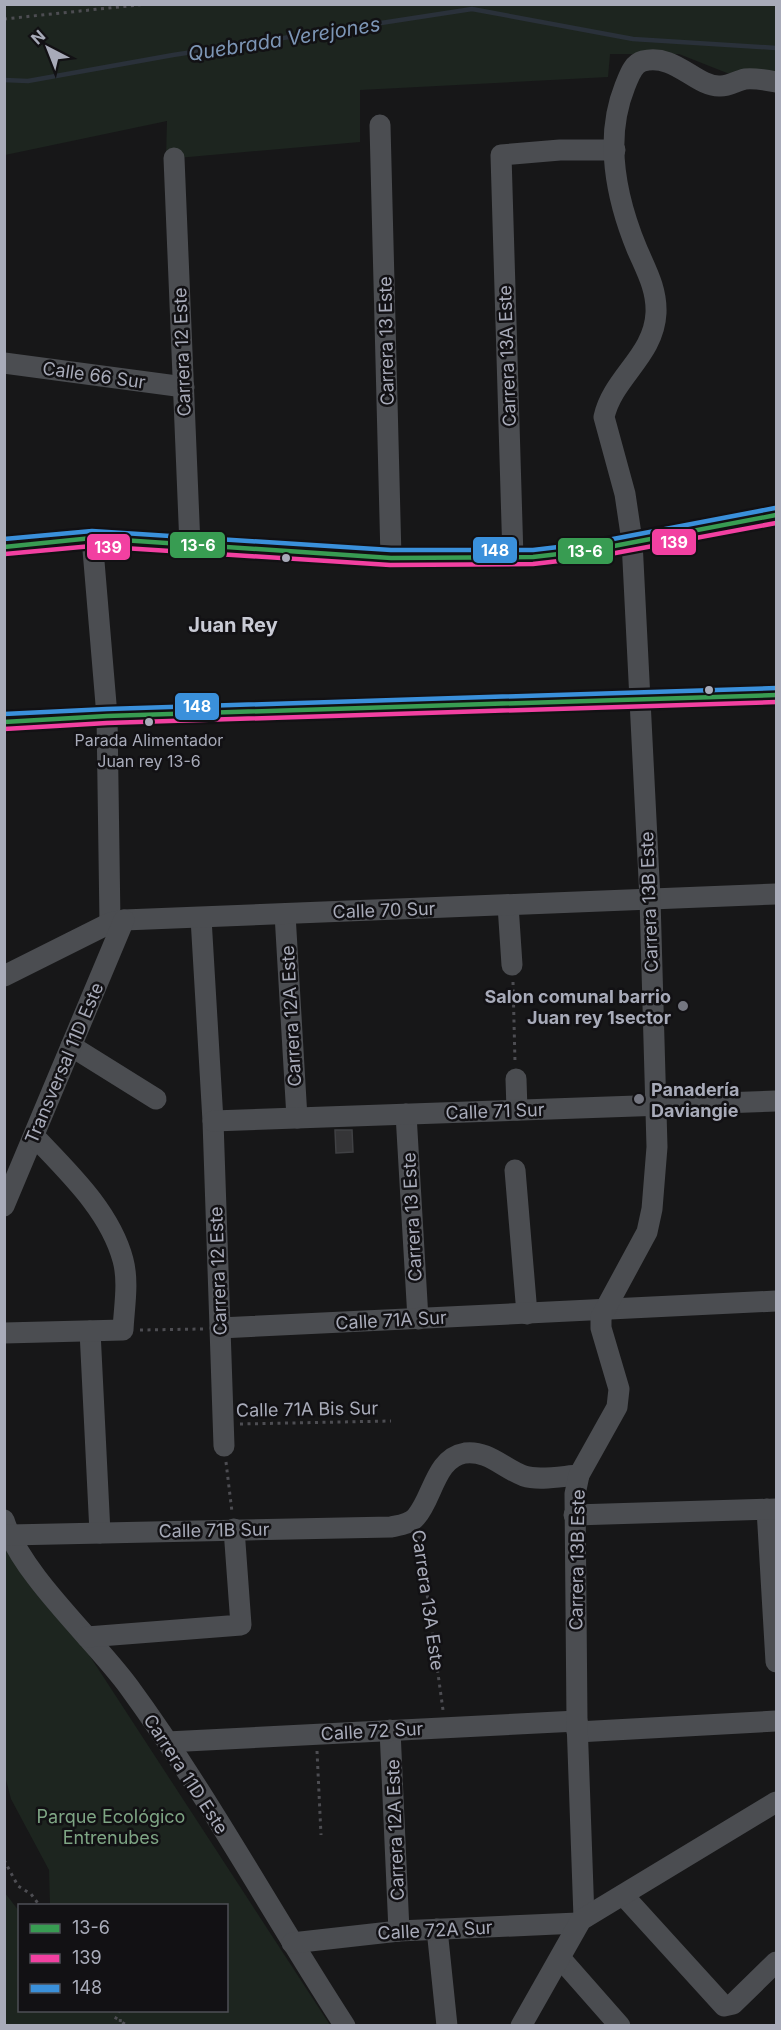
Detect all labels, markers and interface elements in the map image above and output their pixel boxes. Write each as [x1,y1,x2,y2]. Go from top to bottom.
water label: Quebrada Verejones [186,12,382,66]
north arrow [18,18,78,78]
text: N [27,25,49,48]
street label: Carrera 13 Este [374,276,398,406]
street label: Carrera 13A Este [494,285,520,427]
street label: Carrera 12 Este [169,287,195,417]
street label: Calle 66 Sur [41,357,147,393]
line badge: 139 [651,528,697,556]
line badge: 13-6 [169,531,226,559]
text: 139 [660,532,688,552]
line badge: 139 [86,533,131,561]
text: 13-6 [180,535,216,555]
line badge: 148 [472,536,518,564]
text: 139 [94,537,122,557]
line badge: 13-6 [557,537,614,565]
text: 148 [481,540,509,560]
text: 13-6 [567,541,603,561]
unlabelled marker [280,552,292,564]
district label: Juan Rey [188,613,278,637]
unlabelled marker [703,684,715,696]
line badge: 148 [174,692,220,721]
text: 148 [183,696,211,716]
marker: Parada Alimentador Juan rey 13-6 [143,716,155,728]
place label: Parada Alimentador Juan rey 13-6 [75,730,223,771]
street label: Carrera 13B Este [636,831,662,973]
street label: Calle 70 Sur [332,898,436,922]
street label: Carrera 12A Este [277,945,305,1087]
street label: Transversal 11D Este [21,979,107,1147]
place label: Salon comunal barrio Juan rey 1sector [485,986,671,1028]
marker: Salon comunal barrio Juan rey 1sector [676,999,690,1013]
place label: Panadería Daviangie [651,1079,739,1121]
marker: Panadería Daviangie [632,1092,646,1106]
street label: Calle 71 Sur [445,1099,545,1123]
street label: Carrera 13 Este [398,1152,426,1282]
street label: Carrera 12 Este [205,1206,231,1336]
street label: Calle 71A Sur [335,1307,447,1333]
street label: Calle 71A Bis Sur [236,1397,378,1421]
street label: Carrera 13B Este [565,1489,589,1631]
street label: Calle 71B Sur [158,1519,270,1541]
street label: Carrera 13A Este [408,1528,448,1672]
street label: Carrera 11D Este [139,1710,233,1838]
street label: Calle 72 Sur [320,1718,424,1744]
street label: Carrera 12A Este [382,1759,408,1901]
park label: Parque Ecológico Entrenubes [37,1806,185,1848]
legend [18,1904,228,2012]
street label: Calle 72A Sur [377,1916,493,1943]
text: 13-6 [72,1917,110,1938]
text: 139 [72,1947,102,1968]
text: 148 [72,1977,102,1998]

